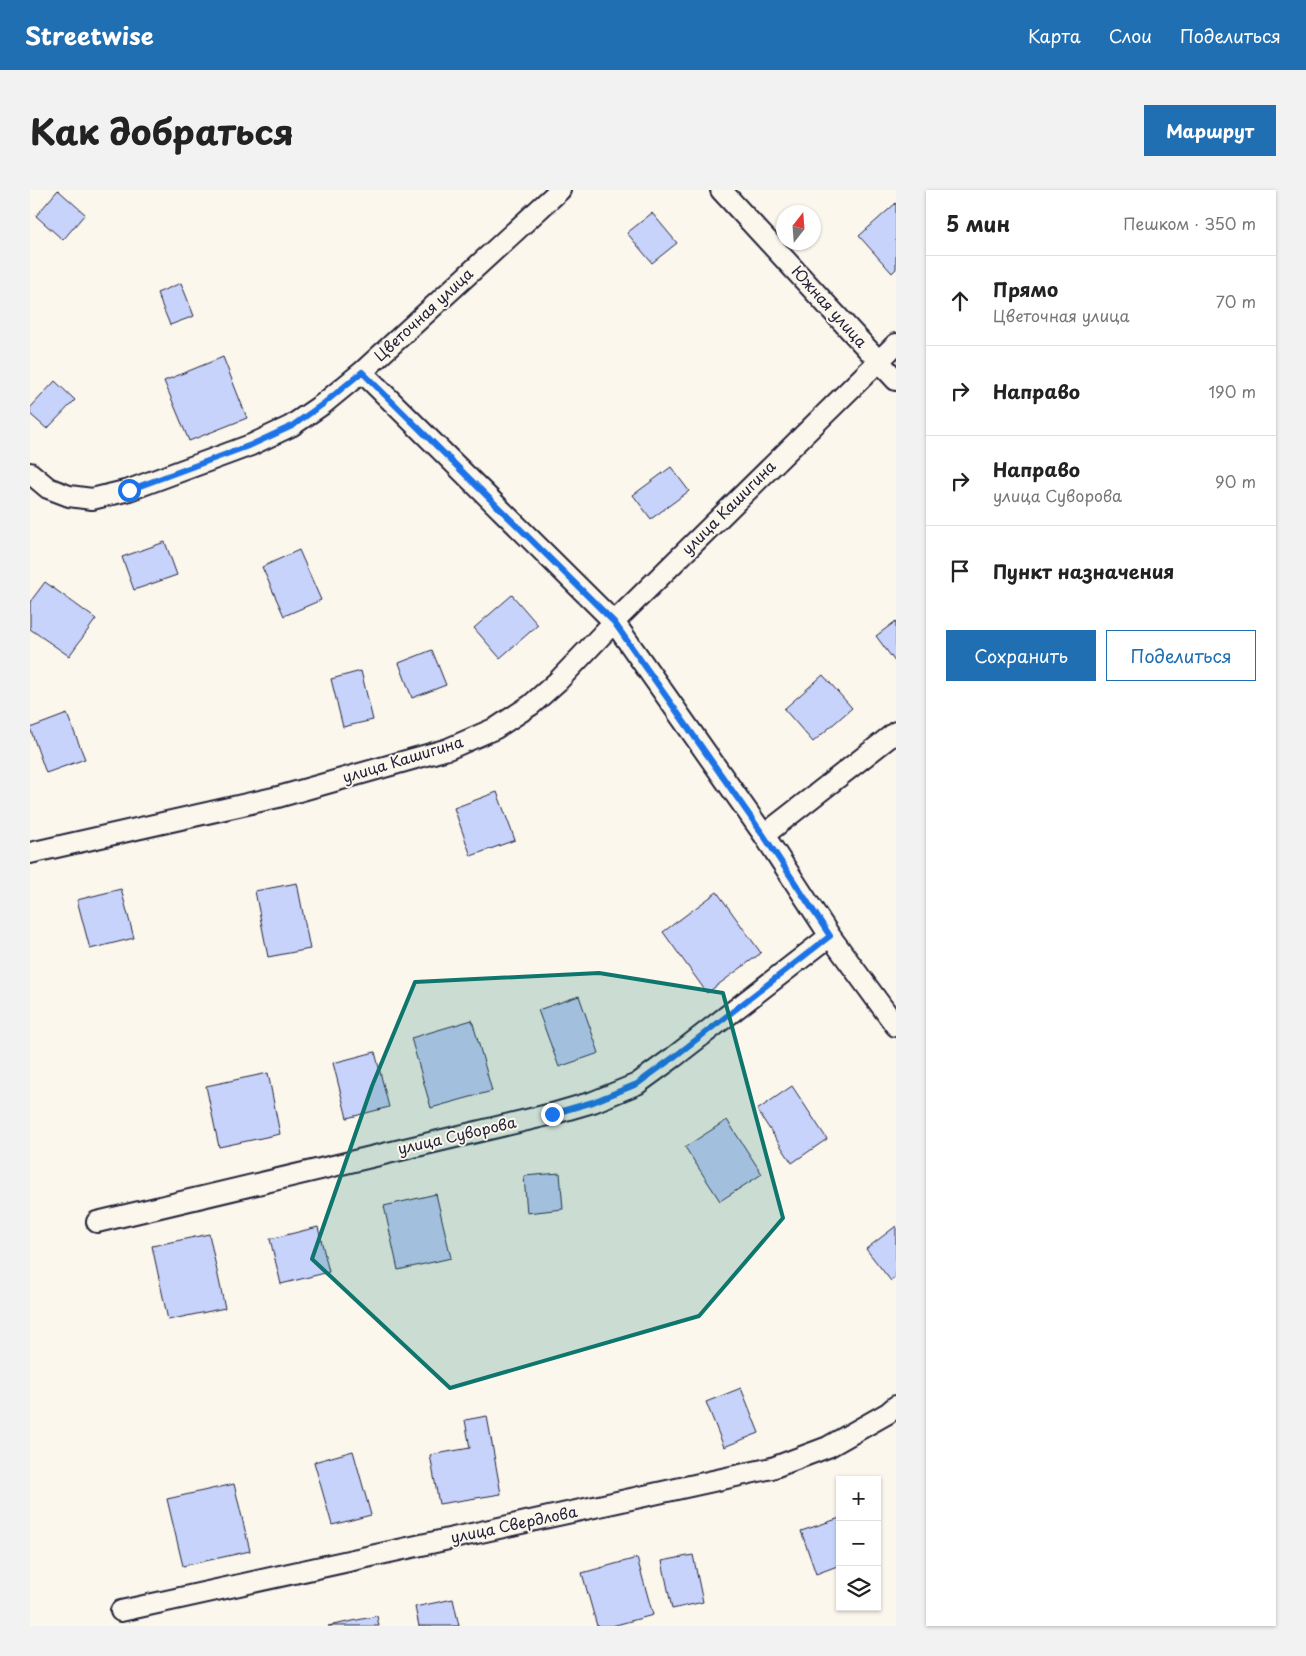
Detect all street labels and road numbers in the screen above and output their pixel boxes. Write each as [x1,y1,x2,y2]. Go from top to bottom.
street label: Южная улица [787,260,874,352]
street label: Цветочная улица [368,261,478,366]
street label: улица Кашигина [676,454,781,559]
street label: улица Кашигина [339,729,466,788]
street label: улица Суворова [395,1110,519,1159]
street label: улица Свердлова [448,1499,580,1548]

